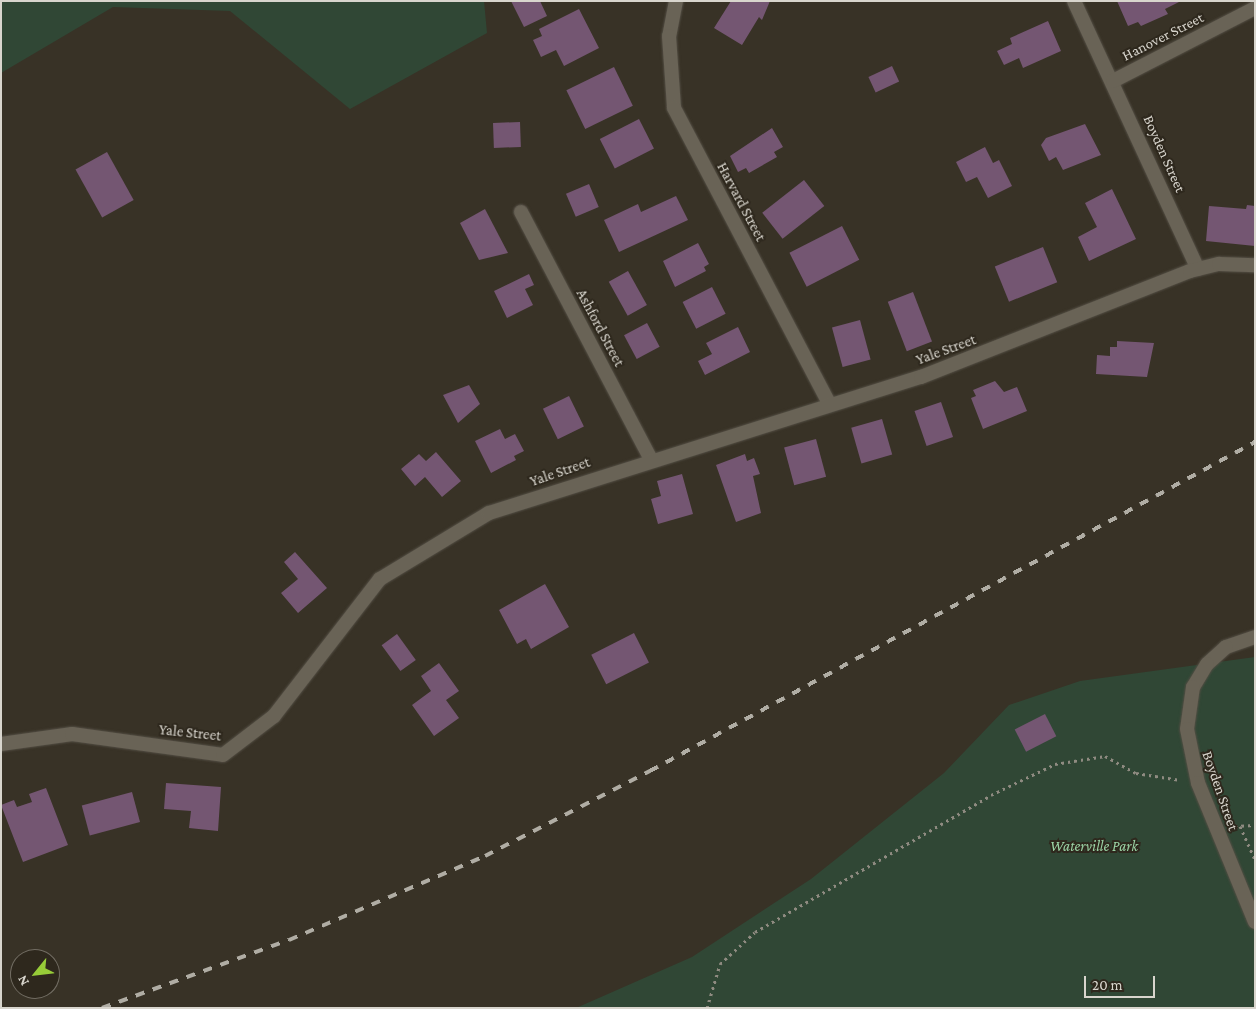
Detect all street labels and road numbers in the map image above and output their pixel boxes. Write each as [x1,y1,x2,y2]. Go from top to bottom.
street label: Hanover Street [1119,9,1207,65]
street label: Boyden Street [1139,112,1189,196]
street label: Harvard Street [713,159,769,245]
street label: Ashford Street [572,286,628,370]
street label: Yale Street [914,331,978,369]
street label: Yale Street [528,453,592,491]
street label: Yale Street [158,721,222,745]
street label: Boyden Street [1198,749,1242,833]

